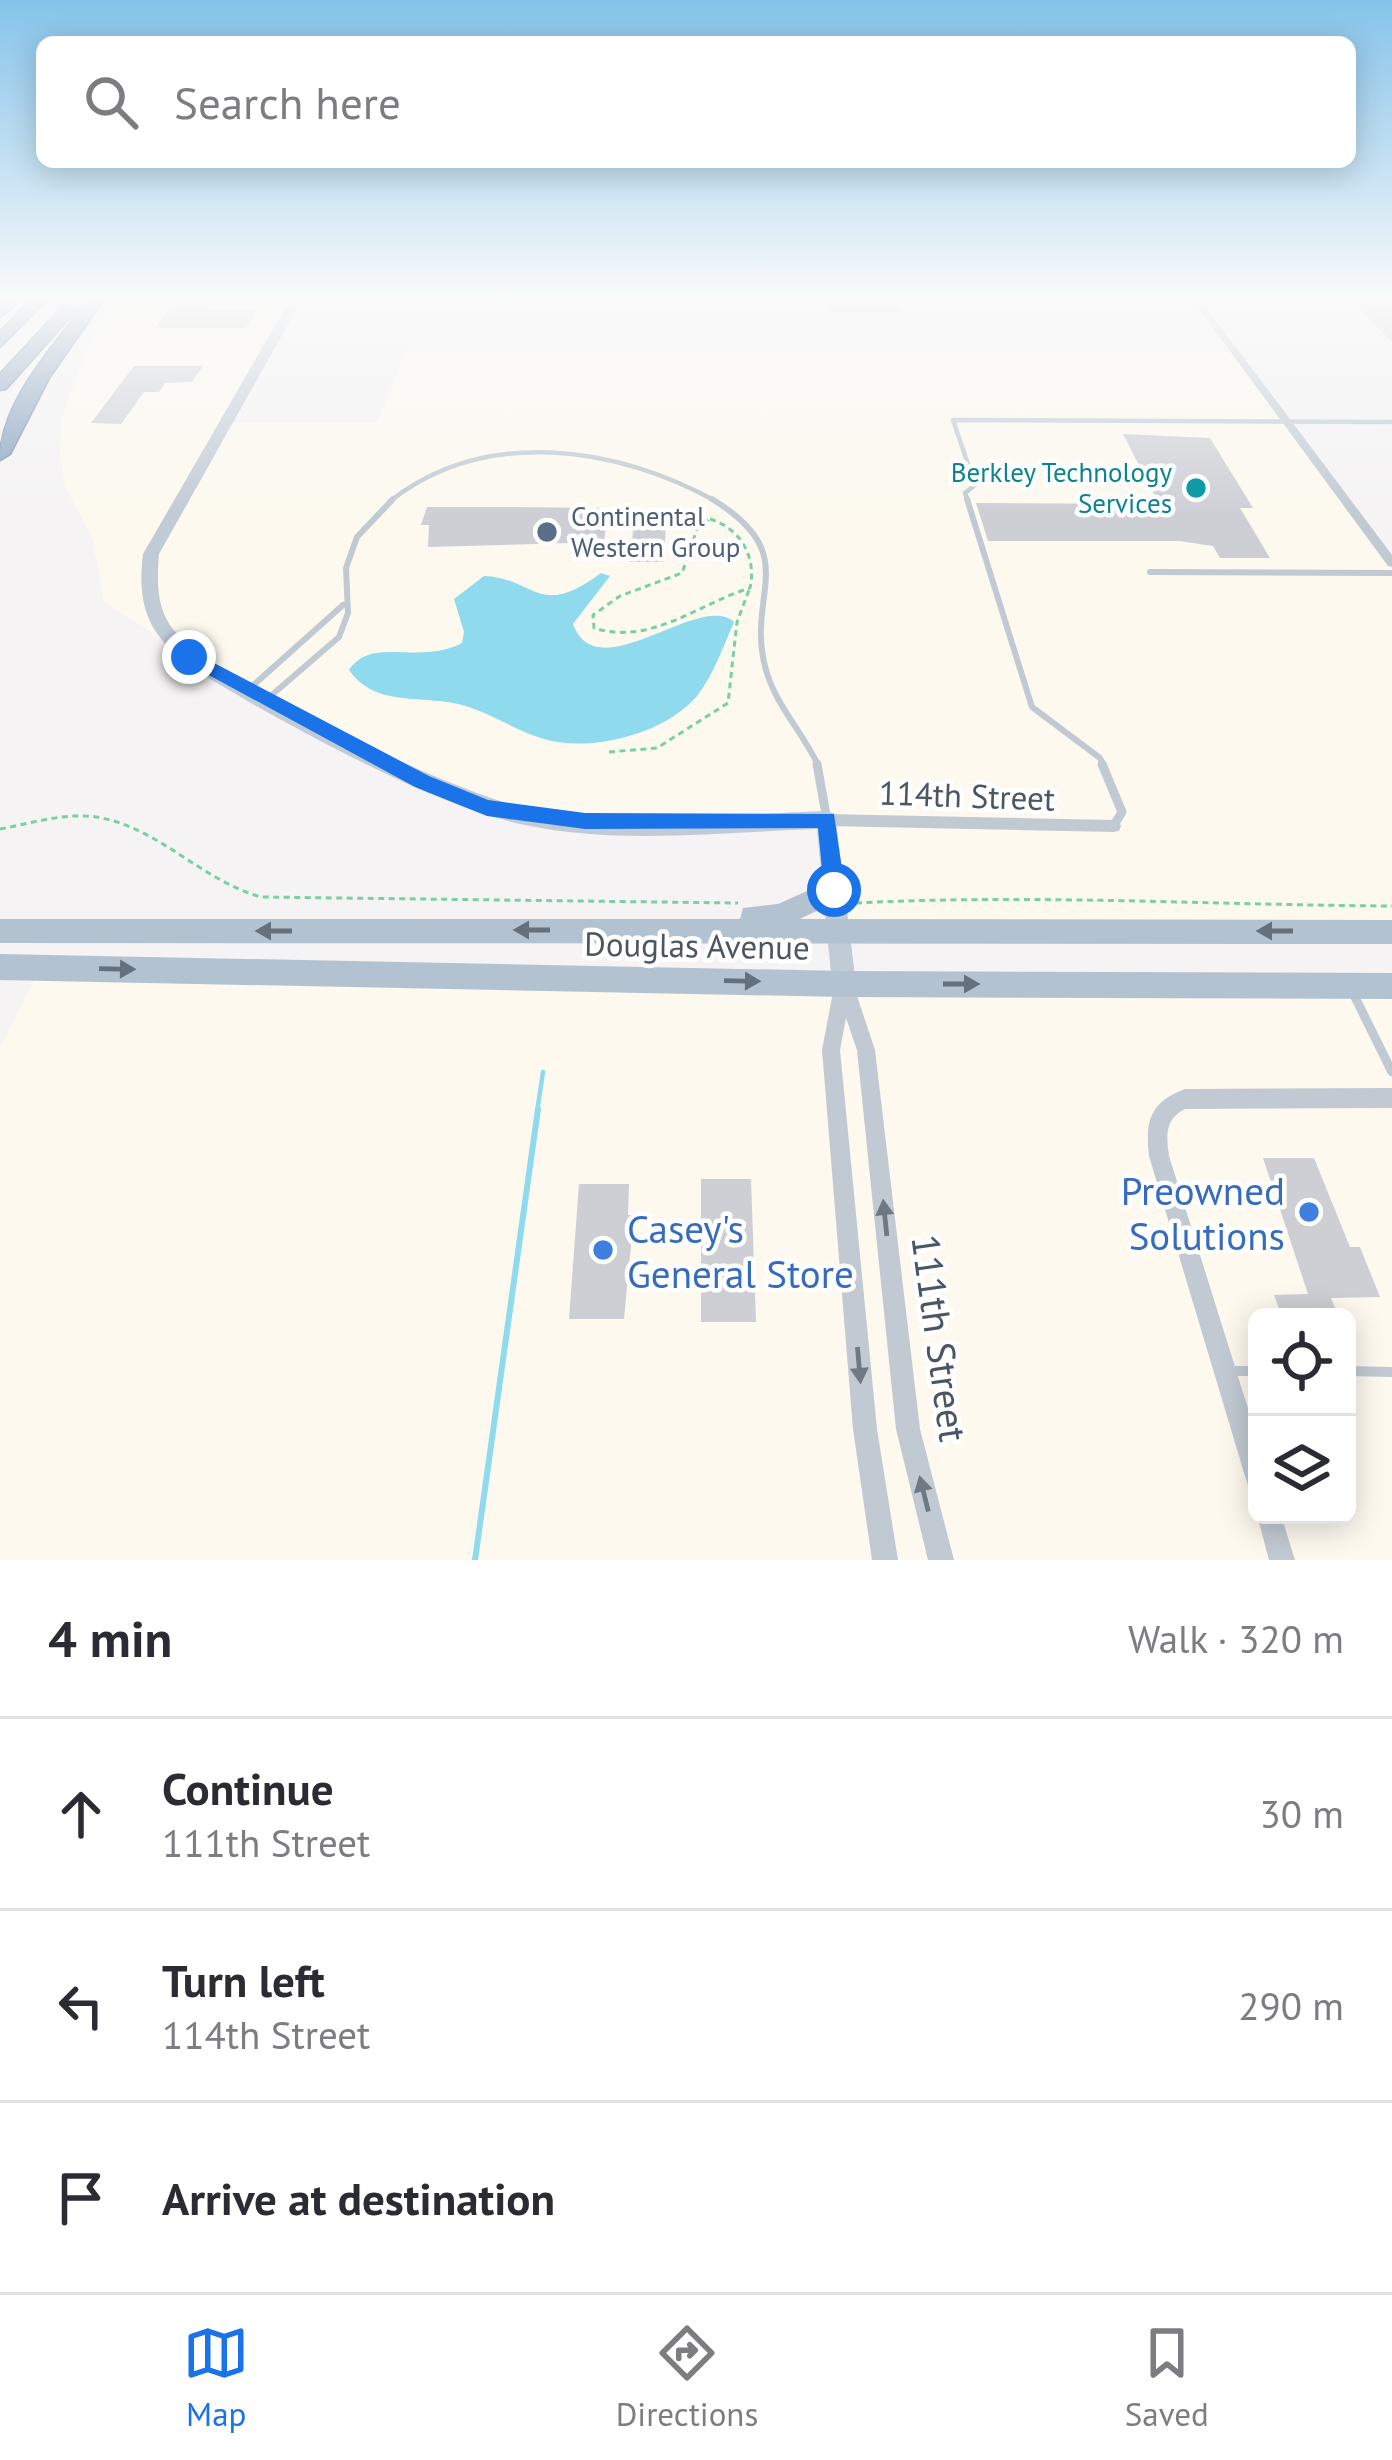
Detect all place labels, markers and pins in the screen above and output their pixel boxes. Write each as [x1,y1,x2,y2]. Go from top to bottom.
place label: Berkley Technology Services [951,455,1172,520]
marker: Berkley Technology Services [1183,475,1209,501]
place label: Continental Western Group [571,499,740,564]
marker: Continental Western Group [534,519,560,545]
place label: Preowned Solutions [1121,1165,1285,1261]
marker: Preowned Solutions [1296,1199,1322,1225]
place label: Casey's General Store [627,1203,854,1299]
marker: Casey's General Store [590,1237,616,1263]

